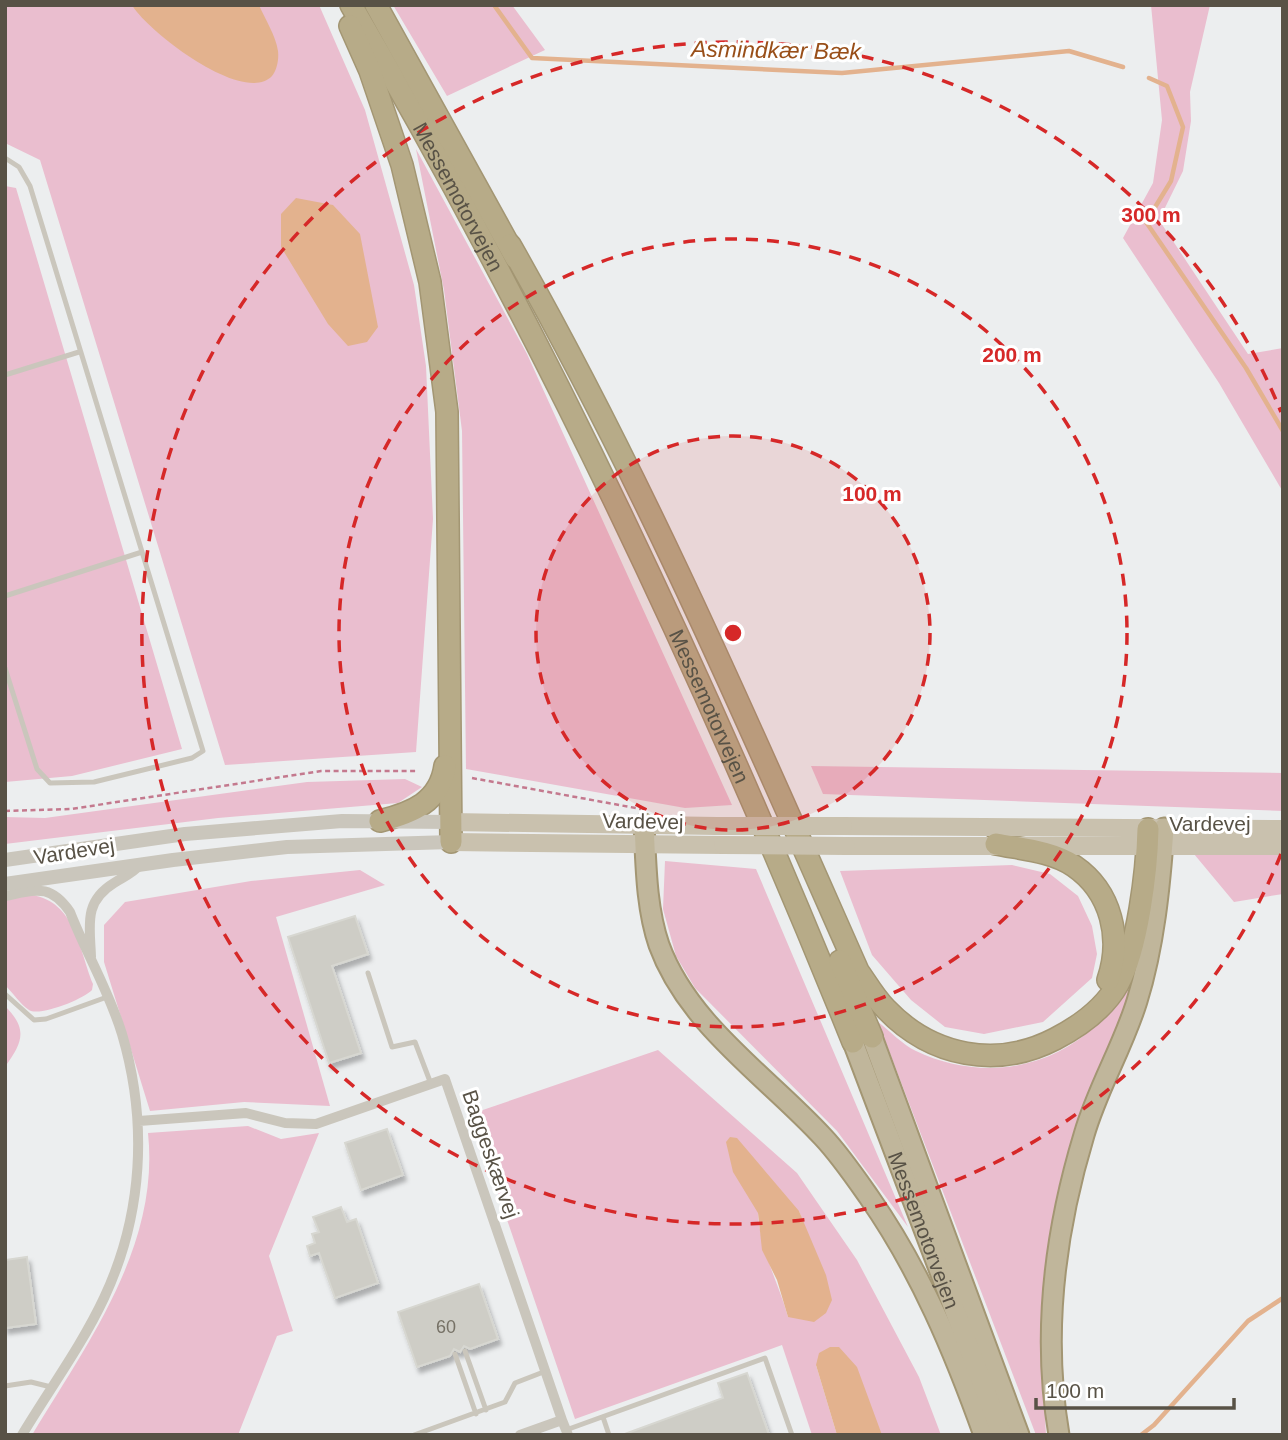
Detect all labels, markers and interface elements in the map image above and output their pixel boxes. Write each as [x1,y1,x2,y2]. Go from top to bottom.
water label: Asmindkær Bæk [689,35,863,65]
street label: Messemotorvejen [409,118,508,275]
text: 300 m [1121,203,1181,226]
text: 200 m [982,343,1042,366]
text: 100 m [842,482,902,505]
centre of rings [721,621,745,645]
street label: Messemotorvejen [665,626,754,786]
street label: Vardevej [602,809,684,833]
street label: Vardevej [1169,812,1251,835]
street label: Vardevej [32,833,116,869]
street label: Baggeskærvej [458,1087,524,1221]
street label: Messemotorvejen [884,1148,964,1312]
house number: 60 [436,1317,456,1337]
scale bar [1036,1366,1234,1410]
text: 100 m [1046,1379,1104,1402]

